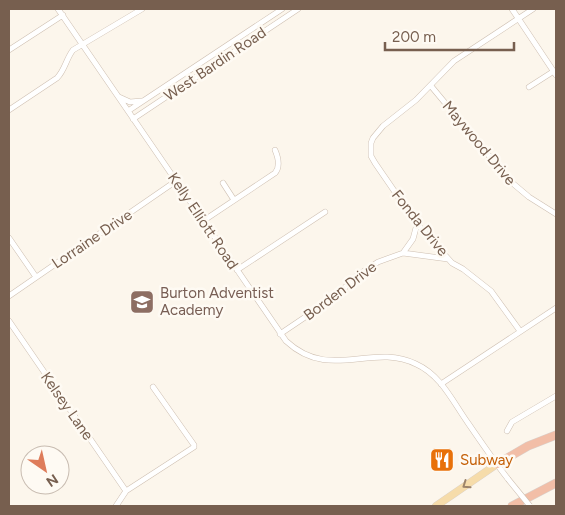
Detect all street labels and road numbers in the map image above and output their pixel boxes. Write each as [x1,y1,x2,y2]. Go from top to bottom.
street label: West Bardin Road [161,23,269,105]
street label: Maywood Drive [439,97,519,189]
street label: Kelly Elliott Road [164,169,242,273]
street label: Fonda Drive [388,186,452,260]
street label: Lorraine Drive [49,206,135,272]
street label: Borden Drive [300,258,380,324]
street label: Kelsey Lane [37,368,97,444]

